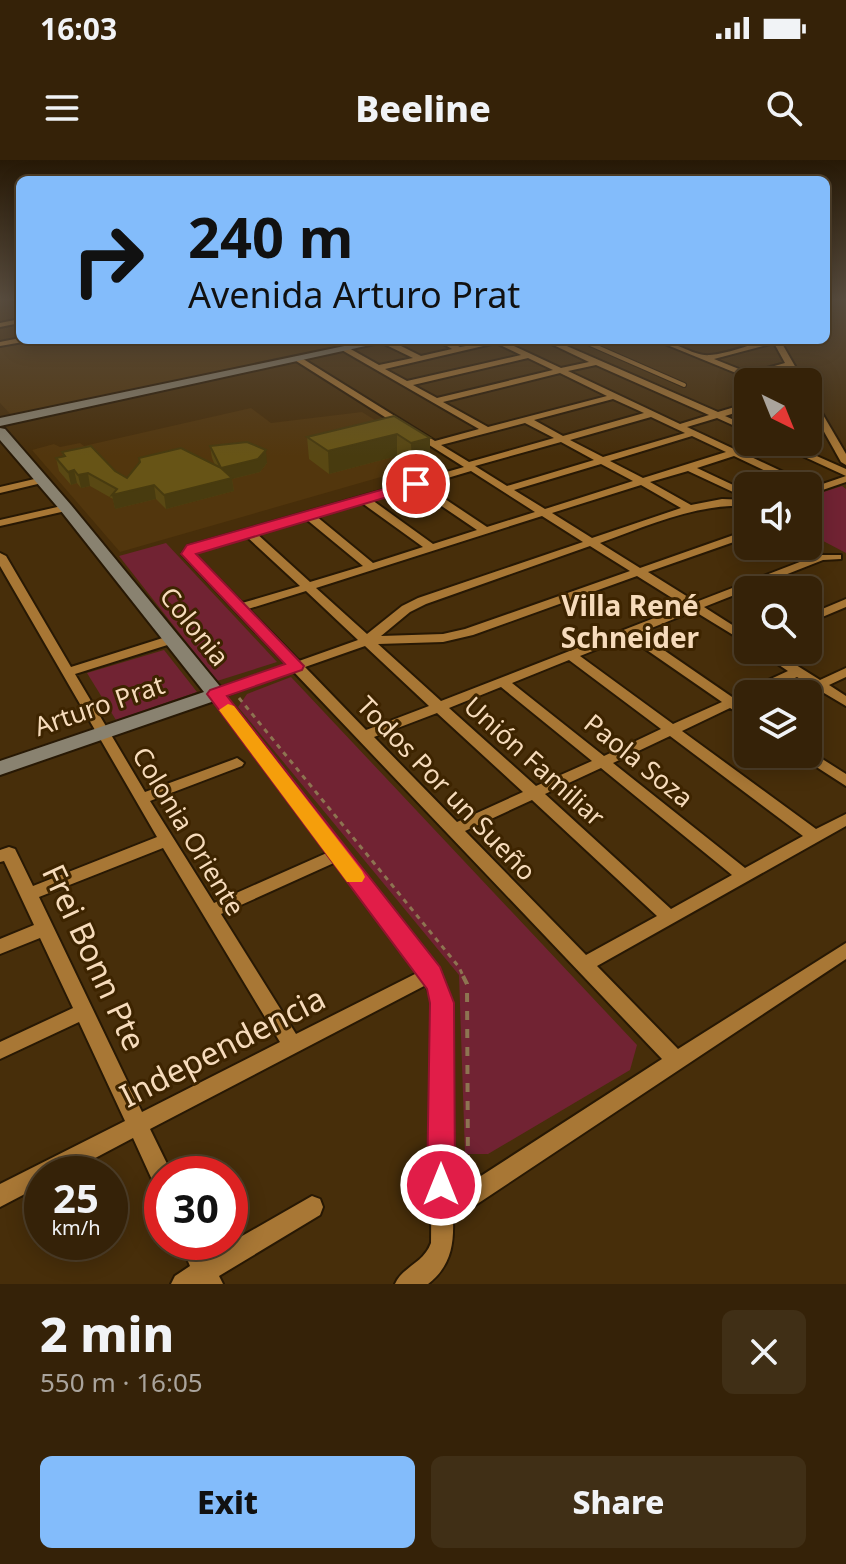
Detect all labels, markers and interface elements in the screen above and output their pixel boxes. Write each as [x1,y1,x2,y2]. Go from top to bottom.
text: 16:03 [40,8,117,49]
text: Beeline [355,84,491,133]
icon: menu [40,86,84,130]
icon: search [762,86,806,130]
text: 240 m [188,198,353,274]
icon: right [56,208,160,312]
text: Avenida Arturo Prat [188,270,520,319]
north arrow [734,368,822,456]
map controls [734,368,822,768]
pin [382,450,450,518]
icon: arrive [394,462,438,506]
button: sound [734,472,822,560]
button: search [734,576,822,664]
street label: Colonia [152,579,238,673]
district label: Villa René Schneider [561,586,700,656]
street label: Arturo Prat [29,666,169,744]
button: layers [734,680,822,768]
street label: Todos Por un Sueño [349,688,545,888]
street label: Unión Familiar [457,688,613,834]
street label: Paola Soza [577,705,701,815]
street label: Colonia Oriente [124,740,254,922]
street label: Frei Bonn Pte [33,857,157,1057]
street label: Independencia [112,976,332,1116]
position arrow [399,1143,483,1227]
speed limit sign: 30 [144,1156,248,1260]
text: 25 [53,1170,99,1225]
text: km/h [51,1214,101,1241]
text: 2 min [40,1301,174,1366]
button: close [722,1310,806,1394]
text: 550 m · 16:05 [40,1364,203,1400]
button: Exit [40,1456,415,1548]
button: Share [431,1456,806,1548]

